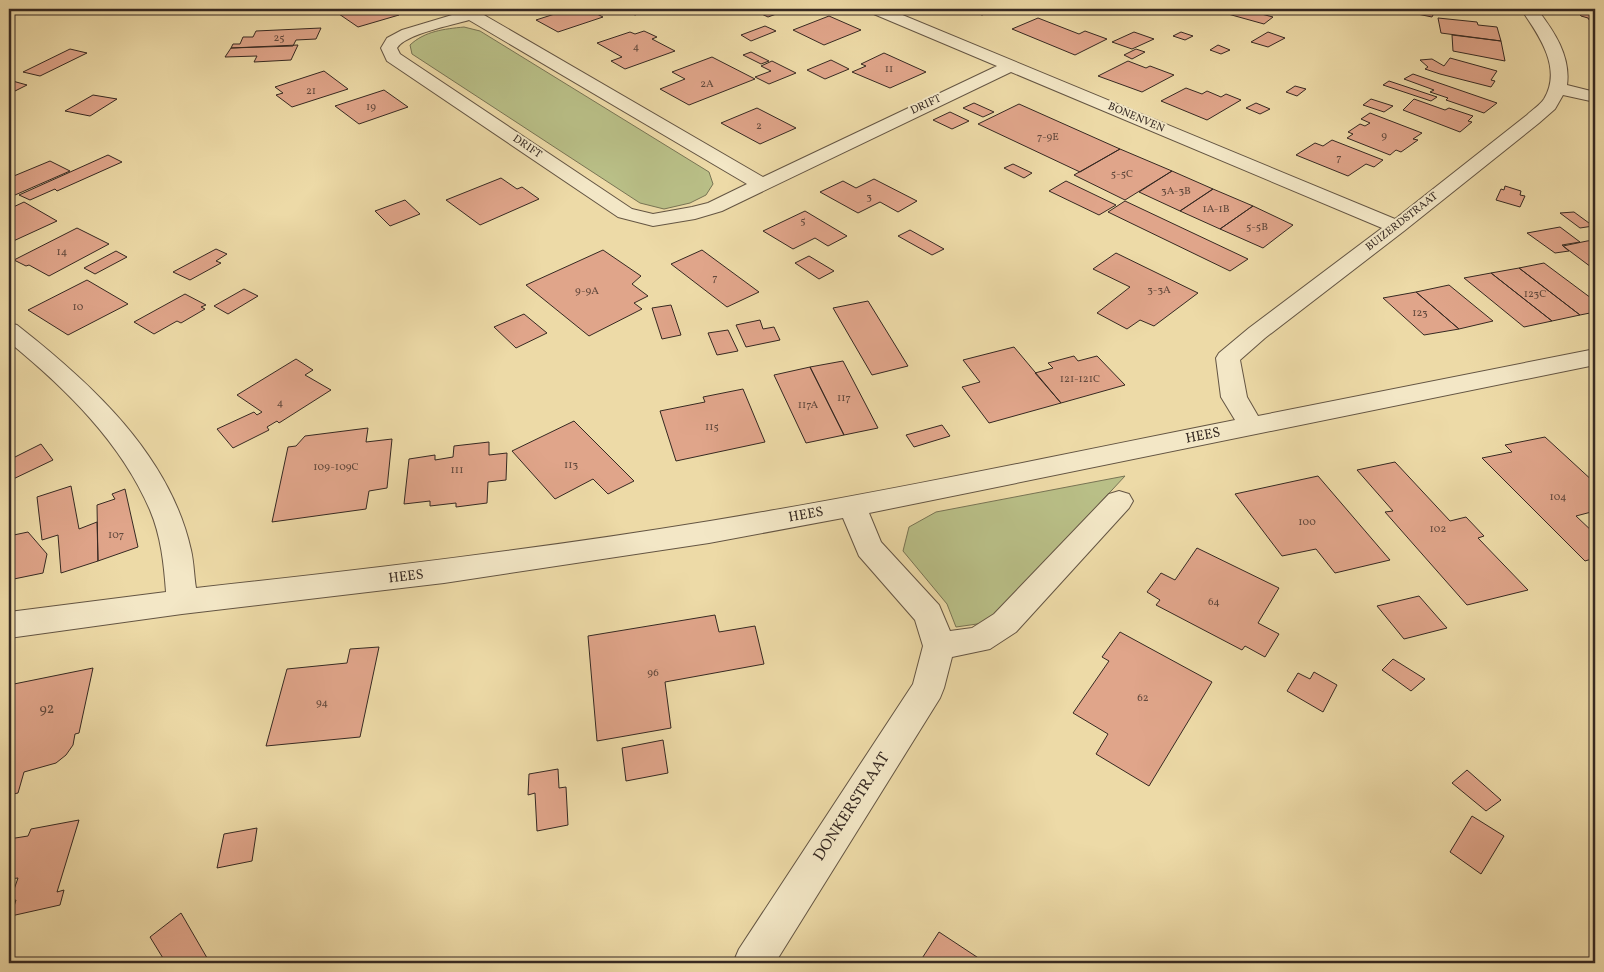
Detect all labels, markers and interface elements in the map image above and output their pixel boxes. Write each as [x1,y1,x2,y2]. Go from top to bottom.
house number: 25 [273,31,285,46]
house number: 4 [633,40,640,55]
house number: 11 [885,62,893,77]
house number: 2A [700,77,714,92]
house number: 21 [306,84,316,99]
street label: DRIFT [908,91,944,119]
street label: BONENVEN [1105,99,1167,137]
house number: 19 [366,100,376,115]
house number: 2 [756,119,762,134]
house number: 9 [1381,129,1387,144]
house number: 7-9E [1037,130,1059,145]
street label: DRIFT [510,132,545,162]
house number: 7 [1336,151,1342,166]
house number: 5-5C [1111,167,1133,182]
house number: 3A-3B [1161,184,1191,199]
street label: BUIZERDSTRAAT [1363,189,1442,255]
house number: 3 [866,190,872,205]
house number: 1A-1B [1202,202,1230,217]
house number: 5 [800,214,806,229]
house number: 5-5B [1246,220,1268,235]
house number: 14 [57,245,68,260]
house number: 7 [712,271,718,286]
house number: 3-3A [1147,283,1171,298]
house number: 9-9A [575,284,599,299]
house number: 123C [1524,287,1546,302]
house number: 10 [73,300,84,315]
house number: 123 [1412,306,1428,321]
house number: 121-121C [1060,372,1100,387]
house number: 117 [837,391,851,406]
house number: 4 [277,396,284,411]
house number: 117A [798,398,819,413]
house number: 115 [705,420,719,435]
street label: HEES [1184,423,1222,449]
house number: 113 [564,458,578,473]
house number: 109-109C [313,460,359,475]
house number: 111 [451,463,463,478]
house number: 104 [1549,490,1567,505]
street label: HEES [787,503,825,527]
house number: 100 [1298,515,1316,530]
house number: 102 [1430,522,1446,537]
house number: 107 [108,528,124,543]
street label: HEES [387,565,425,589]
house number: 64 [1208,595,1220,610]
house number: 96 [647,666,659,681]
house number: 62 [1137,691,1149,706]
house number: 94 [316,696,328,711]
house number: 92 [40,700,54,719]
street label: DONKERSTRAAT [809,748,895,866]

